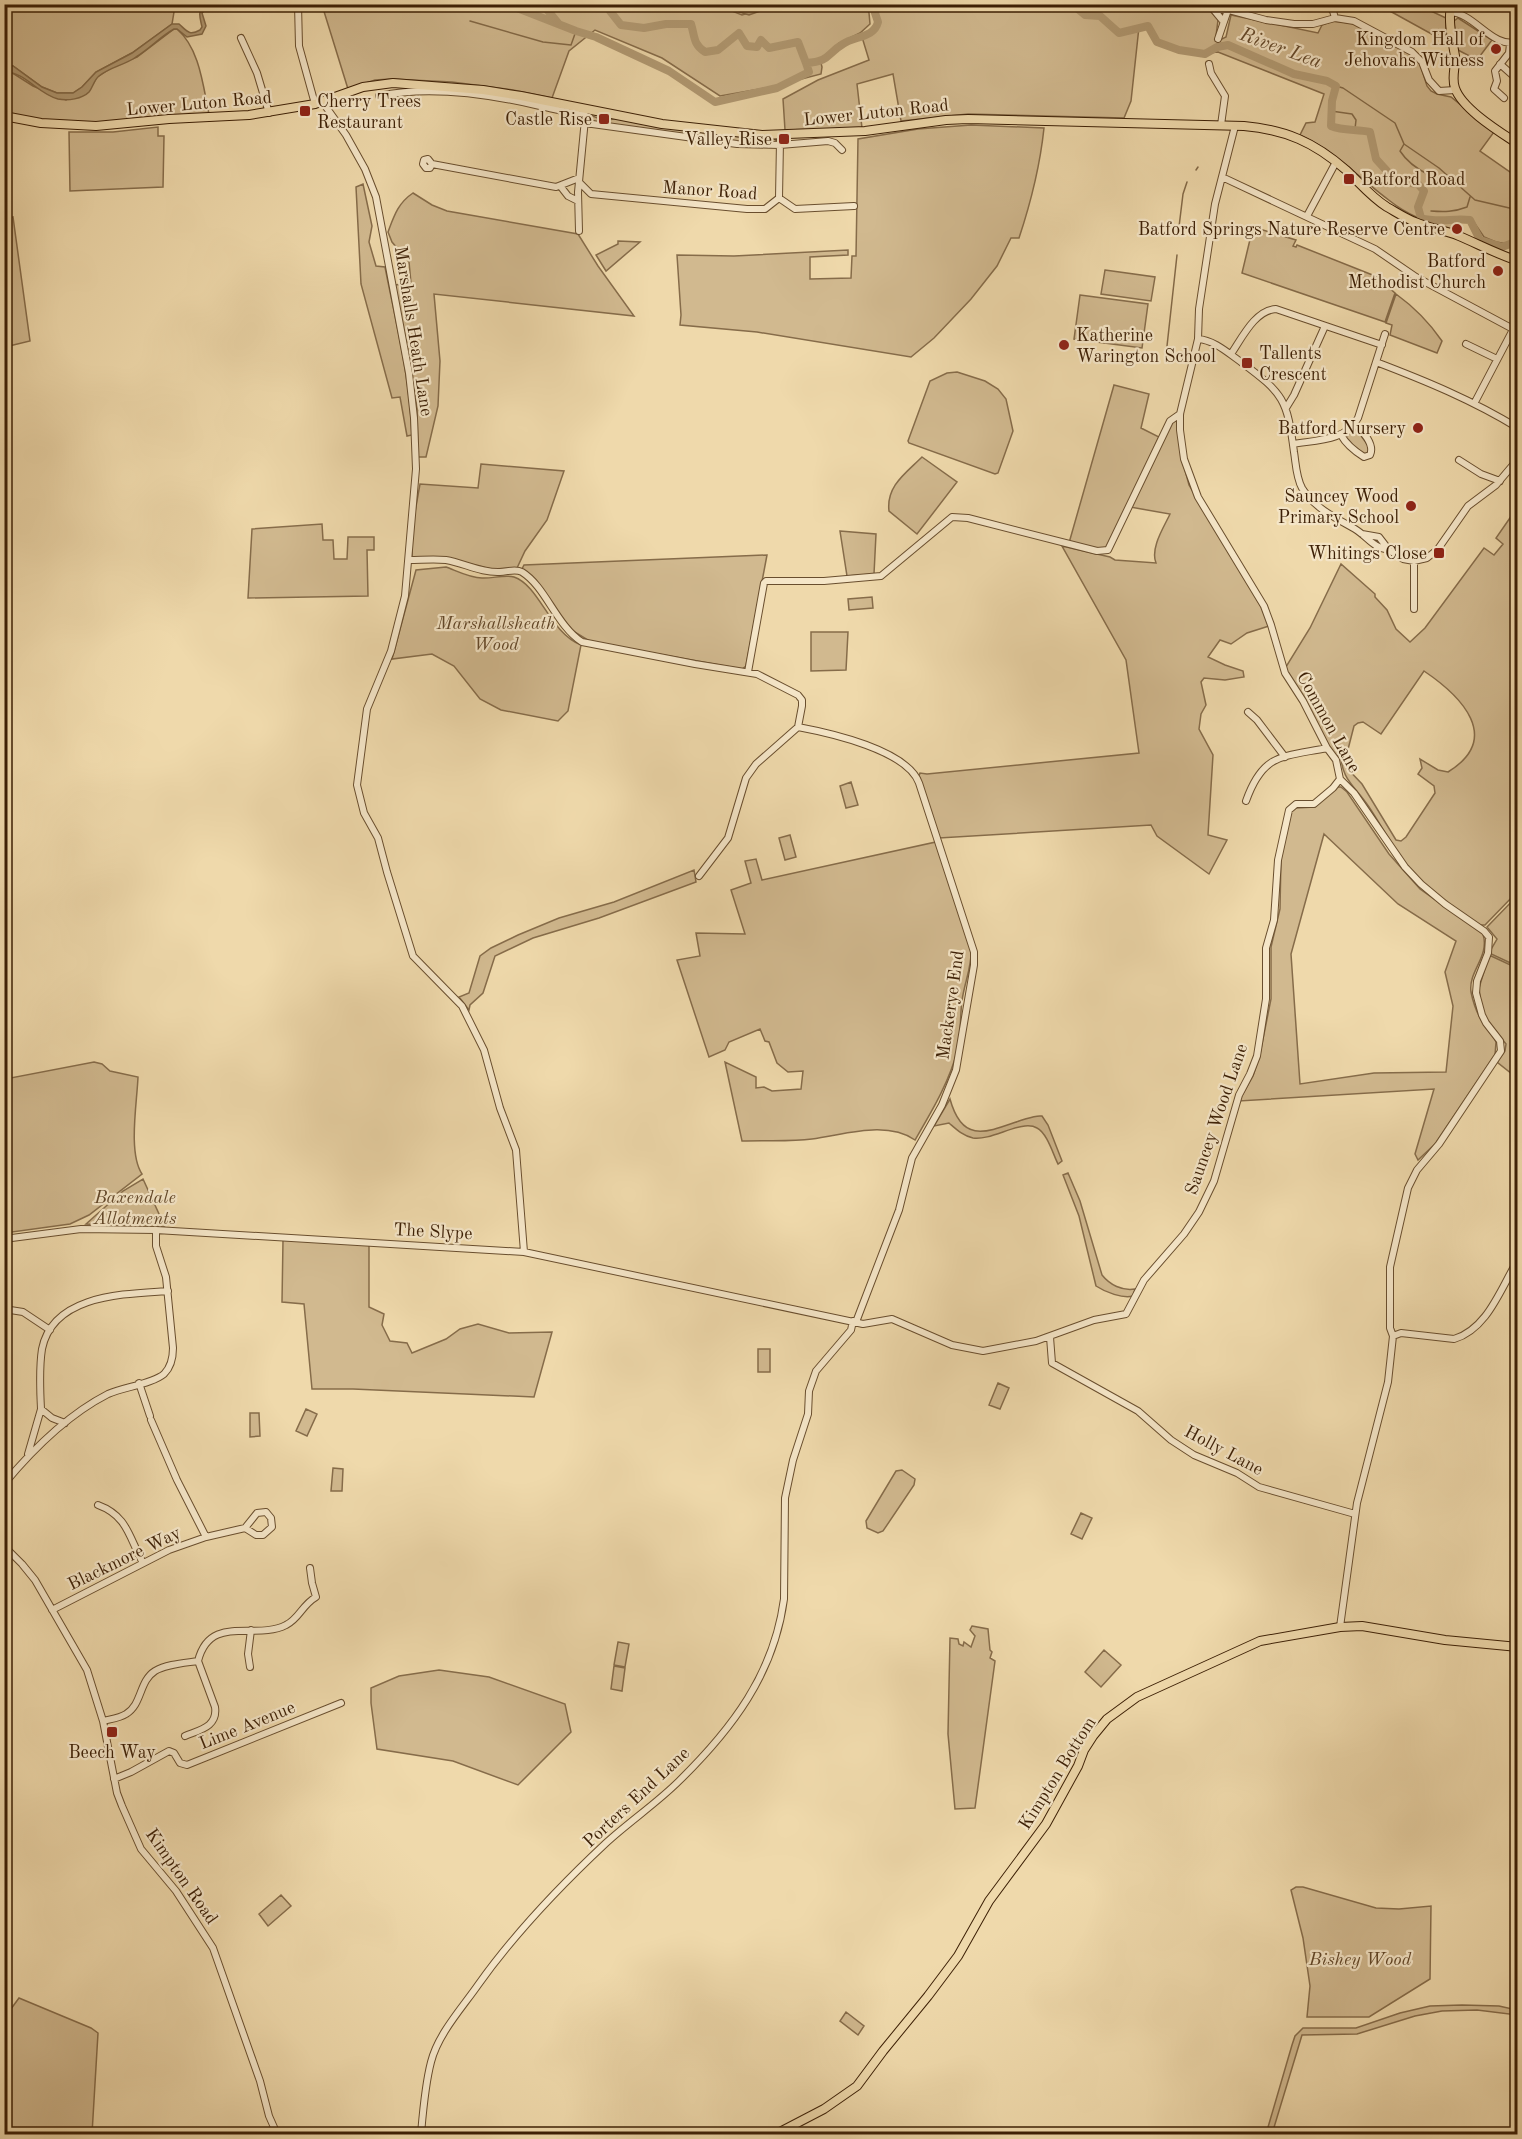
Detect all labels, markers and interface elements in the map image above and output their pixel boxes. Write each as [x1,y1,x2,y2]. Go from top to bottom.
water label: River Lea [1236,25,1324,73]
place label: Kingdom Hall of Jehovahs Witness [1344,31,1485,70]
marker: Kingdom Hall of Jehovahs Witness [1489,42,1503,56]
street label: Lower Luton Road [125,89,273,119]
place label: Cherry Trees Restaurant [317,93,421,132]
street label: Lower Luton Road [802,96,950,130]
marker: Cherry Trees Restaurant [298,104,312,118]
place label: Castle Rise [505,111,592,129]
marker: Castle Rise [597,112,611,126]
place label: Valley Rise [684,131,772,149]
marker: Valley Rise [777,132,791,146]
place label: Batford Road [1361,171,1465,189]
marker: Batford Road [1342,172,1356,186]
street label: Manor Road [662,179,758,203]
place label: Batford Springs Nature Reserve Centre [1138,221,1445,239]
marker: Batford Springs Nature Reserve Centre [1450,222,1464,236]
street label: Marshalls Heath Lane [391,245,435,417]
place label: Batford Methodist Church [1348,253,1486,292]
marker: Batford Methodist Church [1491,264,1505,278]
place label: Katherine Warington School [1076,327,1216,366]
marker: Katherine Warington School [1057,338,1071,352]
place label: Tallents Crescent [1259,345,1327,384]
marker: Tallents Crescent [1240,356,1254,370]
place label: Batford Nursery [1278,420,1406,438]
marker: Batford Nursery [1411,421,1425,435]
place label: Sauncey Wood Primary School [1278,488,1399,527]
marker: Sauncey Wood Primary School [1404,499,1418,513]
place label: Whitings Close [1308,545,1427,563]
marker: Whitings Close [1432,546,1446,560]
park label: Marshallsheath Wood [435,615,556,654]
street label: Common Lane [1293,669,1363,776]
street label: Mackerye End [934,949,968,1061]
street label: Sauncey Wood Lane [1183,1041,1251,1197]
park label: Baxendale Allotments [92,1189,177,1228]
street label: The Slype [393,1221,473,1243]
street label: Holly Lane [1181,1423,1266,1479]
street label: Blackmore Way [65,1524,184,1594]
street label: Lime Avenue [197,1699,298,1753]
street label: Kimpton Bottom [1016,1714,1100,1833]
marker: Beech Way [105,1725,119,1739]
place label: Beech Way [68,1744,156,1762]
street label: Porters End Lane [580,1744,693,1851]
street label: Kimpton Road [142,1825,221,1928]
park label: Bishey Wood [1308,1951,1412,1969]

